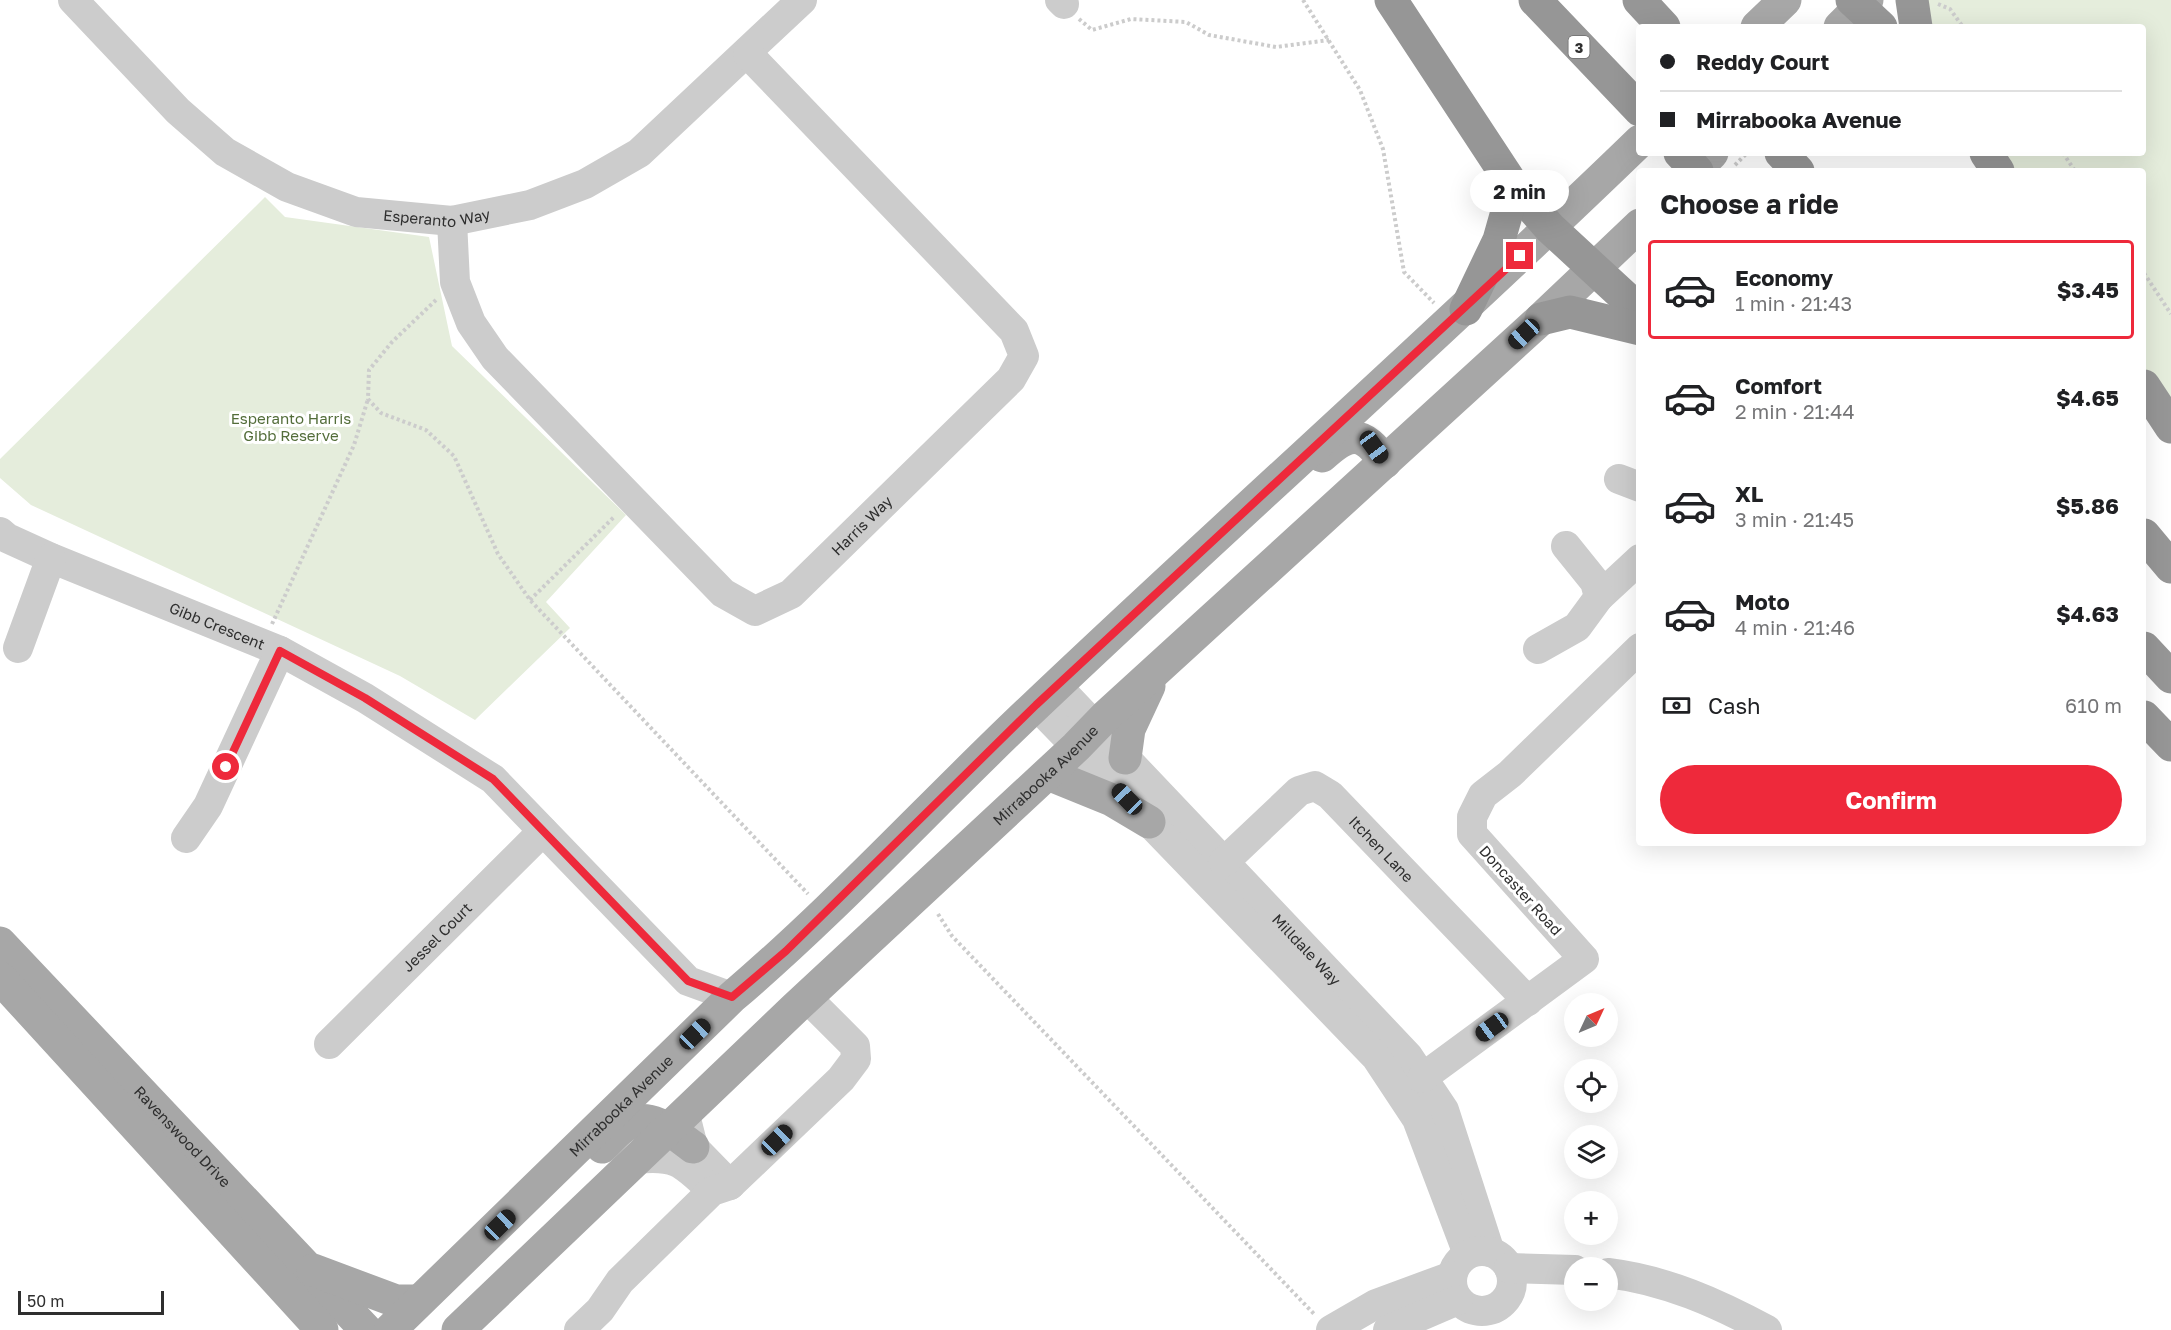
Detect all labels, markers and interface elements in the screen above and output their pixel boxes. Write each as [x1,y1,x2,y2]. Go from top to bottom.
road number: 3 [1568,36,1590,58]
text: Reddy Court [1696,48,1829,75]
text: Mirrabooka Avenue [1696,106,1901,133]
callout: 2 min [1470,169,1570,211]
text: 2 min [1493,179,1546,203]
text: Choose a ride [1660,188,1839,220]
street label: Esperanto Way [383,204,492,230]
route end [1506,242,1533,269]
icon: car [1663,263,1717,317]
text: Economy [1735,264,1833,291]
text: $3.45 [2057,276,2119,303]
text: 1 min · 21:43 [1735,291,1852,315]
car [1505,315,1543,353]
icon: car [1663,371,1717,425]
text: Comfort [1735,372,1822,399]
text: $4.65 [2056,384,2119,411]
text: 2 min · 21:44 [1735,399,1855,423]
park label: Esperanto Harris Gibb Reserve [231,409,351,444]
car [1356,427,1392,467]
icon: car [1663,479,1717,533]
text: XL [1735,480,1763,507]
street label: Harris Way [827,491,896,559]
text: $5.86 [2056,492,2119,519]
text: 3 min · 21:45 [1735,507,1854,531]
icon: car [1663,587,1717,641]
text: Moto [1735,588,1790,615]
street label: Gibb Crescent [167,598,268,653]
text: $4.63 [2056,600,2119,627]
text: 4 min · 21:46 [1735,615,1855,639]
icon: cash [1660,689,1693,722]
text: Cash [1708,692,1761,719]
text: 610 m [2065,693,2122,717]
street label: Mirrabooka Avenue [989,721,1102,829]
route start [212,753,239,780]
button: Confirm [1660,765,2122,834]
car [1108,780,1146,818]
street label: Itchen Lane [1346,812,1418,886]
street label: Doncaster Road [1476,841,1566,939]
street label: Jessel Court [398,898,475,975]
street label: Milldale Way [1269,910,1345,989]
north arrow [1564,993,1618,1047]
map controls [1564,993,1618,1311]
car [1472,1009,1512,1045]
car [676,1015,714,1053]
street label: Mirrabooka Avenue [565,1051,677,1160]
button: locate [1564,1059,1618,1113]
street label: Ravenswood Drive [131,1082,235,1191]
car [758,1121,796,1159]
button: layers [1564,1125,1618,1179]
button: + [1564,1191,1618,1245]
car [481,1206,519,1244]
button: − [1564,1257,1618,1311]
scale bar [18,1288,164,1316]
text: 50 m [27,1291,64,1311]

